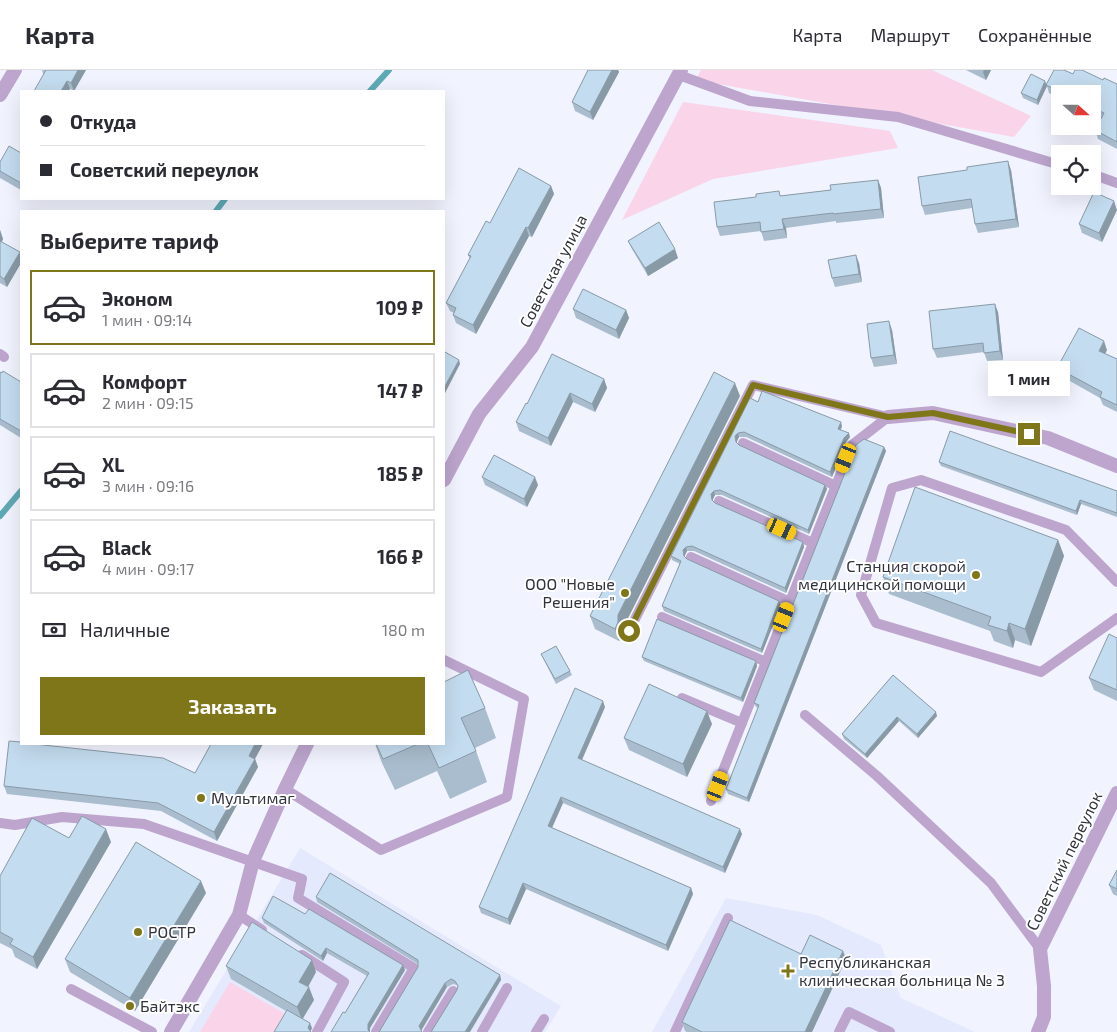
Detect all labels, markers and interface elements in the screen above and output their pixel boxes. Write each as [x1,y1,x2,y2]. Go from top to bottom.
text: Карта [25,20,95,49]
text: Карта [792,24,842,46]
text: Маршрут [870,24,950,46]
text: Сохранённые [978,24,1092,46]
north arrow [1051,85,1101,135]
map controls [1051,85,1101,195]
text: Откуда [70,110,136,133]
button: locate [1051,145,1101,195]
text: Советский переулок [70,158,259,181]
street label: Советская улица [515,211,591,331]
text: Выберите тариф [40,227,219,253]
icon: car [42,285,87,330]
text: Эконом [102,287,173,310]
text: 109 ₽ [376,296,423,319]
text: 1 мин · 09:14 [102,310,192,329]
callout: 1 мин [988,362,1070,396]
icon: car [42,368,87,413]
text: 1 мин [1008,369,1050,388]
text: Комфорт [102,370,187,393]
text: 147 ₽ [377,379,423,402]
text: 2 мин · 09:15 [102,393,194,412]
route end [1018,423,1040,445]
car [833,441,858,475]
icon: car [42,451,87,496]
text: XL [102,453,124,476]
text: 185 ₽ [377,462,423,485]
text: 3 мин · 09:16 [102,476,194,495]
car [765,516,798,542]
icon: car [42,534,87,579]
text: Black [102,536,152,559]
text: 166 ₽ [377,545,423,568]
place label: Станция скорой медицинской помощи [798,556,966,593]
text: 4 мин · 09:17 [102,559,194,578]
marker: Станция скорой медицинской помощи [970,569,982,581]
place label: ООО "Новые Решения" [525,574,615,611]
marker: ООО "Новые Решения" [619,587,631,599]
car [771,600,796,634]
icon: cash [40,616,68,644]
text: Наличные [80,618,170,641]
text: 180 m [382,620,425,639]
route start [618,620,640,642]
button: Заказать [40,677,425,735]
car [705,769,730,803]
place label: Мультимаг [211,788,295,808]
street label: Советский переулок [1022,788,1107,934]
marker: Мультимаг [195,792,207,804]
place label: РОСТР [148,922,196,941]
marker: РОСТР [132,926,144,938]
place label: Республиканская клиническая больница № 3 [799,952,1005,989]
marker: Республиканская клиническая больница № 3 [781,964,795,978]
place label: Байтэкс [140,996,200,1015]
marker: Байтэкс [124,1000,136,1012]

